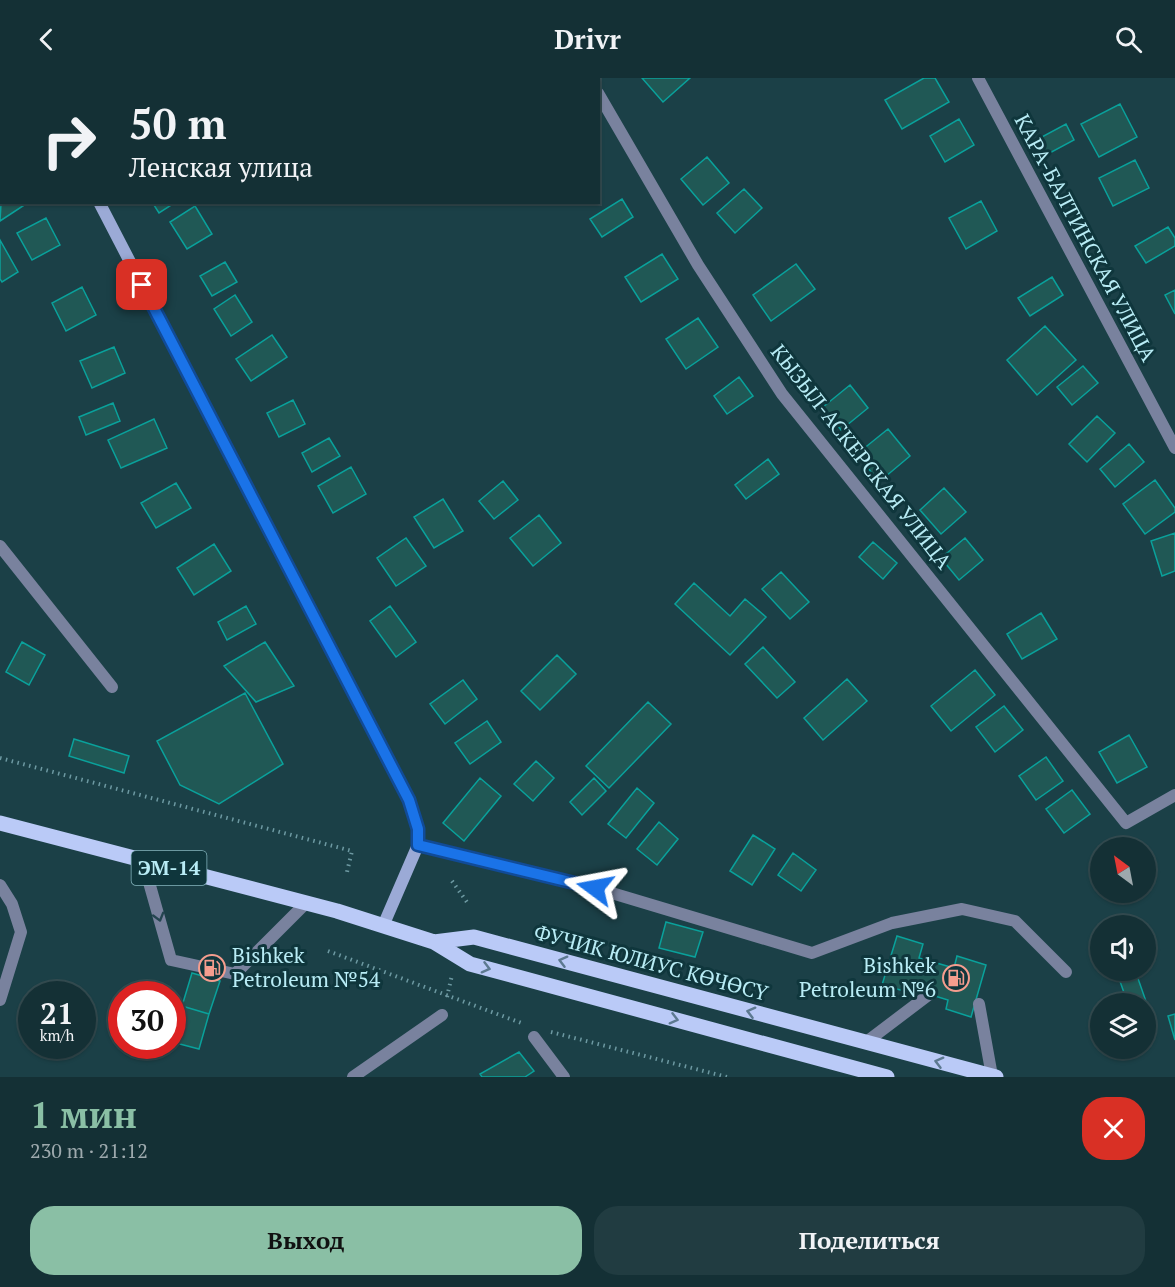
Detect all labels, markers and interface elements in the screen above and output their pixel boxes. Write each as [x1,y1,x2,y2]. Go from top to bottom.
text: Drivr [554,21,621,57]
icon: back [30,23,63,56]
icon: search [1112,23,1145,56]
text: 50 m [129,95,227,151]
icon: right [30,102,108,180]
street label: КАРА-БАЛТИНСКАЯ УЛИЦА [1009,109,1163,367]
text: Ленская улица [129,149,313,185]
pin [116,259,167,310]
icon: arrive [125,268,158,301]
street label: КЫЗЫЛ-АСКЕРСКАЯ УЛИЦА [765,338,959,575]
north arrow [1090,837,1156,903]
map controls [1090,837,1156,1059]
road number: ЭМ-14 [132,851,207,885]
position arrow [563,856,627,920]
one-way arrow [152,911,164,922]
button: sound [1090,915,1156,981]
street label: ФУЧИК ЮЛИУС КӨЧӨСҮ [531,917,772,1007]
place label: Bishkek Petroleum №54 [232,941,381,993]
place label: Bishkek Petroleum №6 [799,951,936,1003]
fuel station icon: Bishkek Petroleum №54 [197,953,227,983]
one-way arrow [558,956,568,968]
one-way arrow [480,961,490,973]
fuel station icon: Bishkek Petroleum №6 [941,963,971,993]
speed limit sign: 30 [108,981,186,1059]
text: 21 [40,993,74,1033]
button: layers [1090,993,1156,1059]
one-way arrow [746,1007,757,1019]
one-way arrow [668,1012,679,1024]
text: km/h [40,1025,74,1045]
one-way arrow [934,1057,945,1069]
text: 1 мин [30,1091,137,1138]
button: close [1082,1097,1145,1160]
text: 230 m · 21:12 [30,1137,148,1164]
button: Выход [30,1206,582,1275]
button: Поделиться [594,1206,1145,1275]

